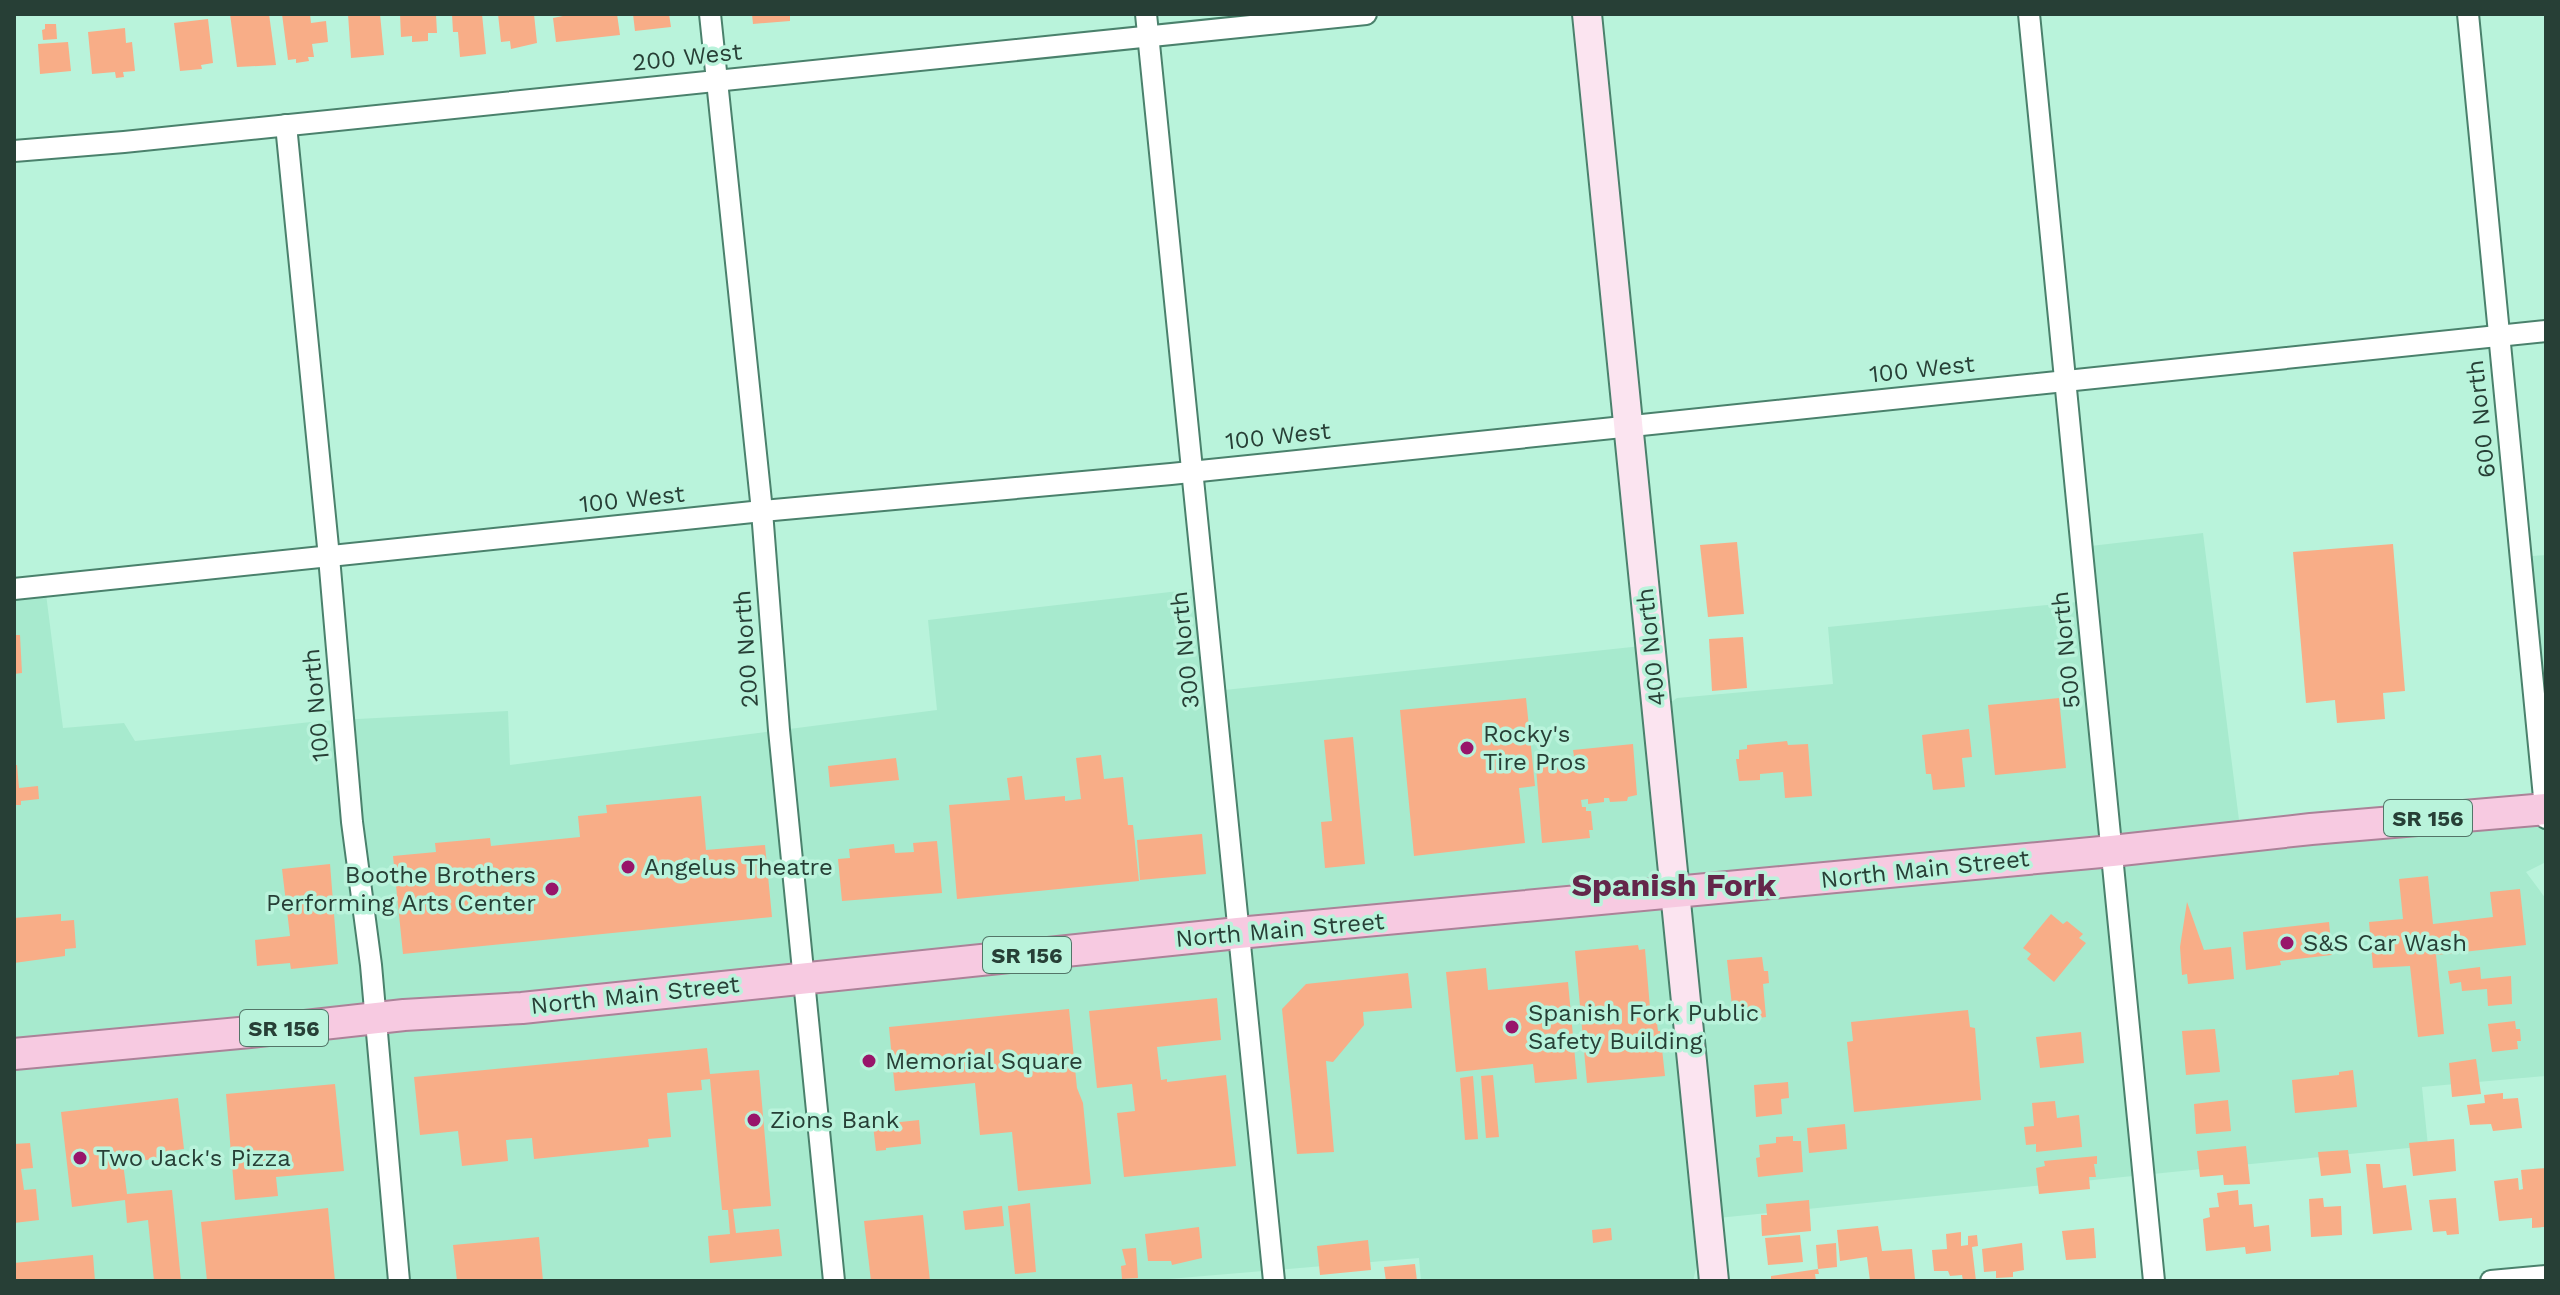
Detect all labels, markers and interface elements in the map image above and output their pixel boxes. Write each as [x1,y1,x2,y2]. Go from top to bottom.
street label: 200 West [631,37,743,77]
street label: 100 West [1868,350,1976,388]
street label: 600 North [2461,359,2501,479]
street label: 100 West [1224,417,1332,455]
street label: 100 West [578,480,686,518]
street label: 400 North [1631,587,1671,707]
street label: 200 North [728,589,764,709]
street label: 300 North [1165,590,1205,710]
street label: 500 North [2046,590,2086,710]
street label: 100 North [297,647,335,763]
place label: Rocky's Tire Pros [1483,720,1586,776]
marker: Rocky's Tire Pros [1458,739,1476,757]
road number: SR 156 [2384,800,2472,836]
street label: North Main Street [1819,844,2031,894]
place label: Angelus Theatre [644,853,833,881]
marker: Angelus Theatre [619,858,637,876]
place label: Boothe Brothers Performing Arts Center [266,861,536,917]
district label: Spanish Fork [1571,866,1777,904]
marker: Boothe Brothers Performing Arts Center [543,880,561,898]
street label: North Main Street [1174,907,1386,953]
place label: S&S Car Wash [2303,929,2467,957]
marker: S&S Car Wash [2278,934,2296,952]
road number: SR 156 [983,937,1071,973]
street label: North Main Street [529,970,741,1020]
place label: Spanish Fork Public Safety Building [1528,999,1759,1055]
road number: SR 156 [240,1010,328,1046]
marker: Spanish Fork Public Safety Building [1503,1018,1521,1036]
place label: Memorial Square [885,1047,1083,1075]
marker: Memorial Square [860,1052,878,1070]
place label: Zions Bank [770,1106,900,1134]
marker: Zions Bank [745,1111,763,1129]
place label: Two Jack's Pizza [96,1144,291,1172]
marker: Two Jack's Pizza [71,1149,89,1167]

